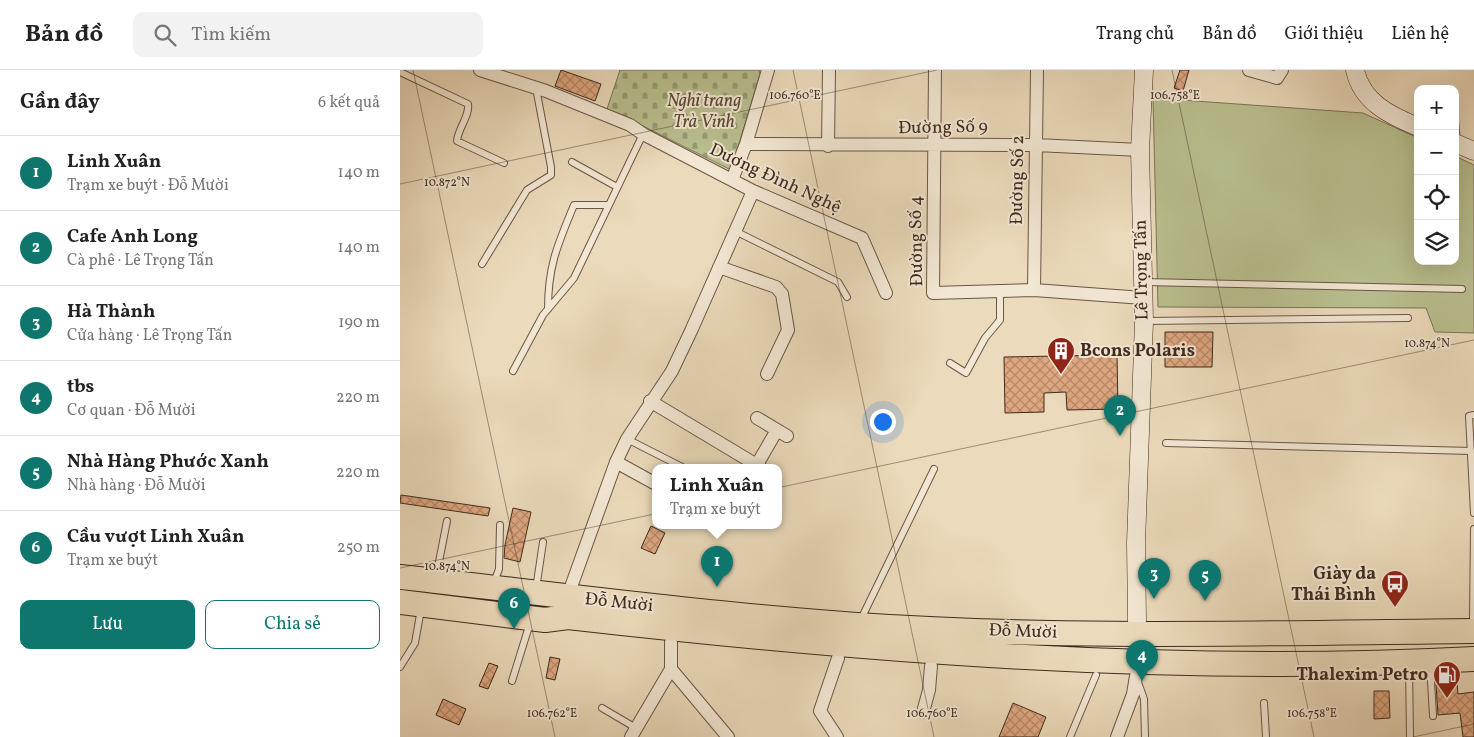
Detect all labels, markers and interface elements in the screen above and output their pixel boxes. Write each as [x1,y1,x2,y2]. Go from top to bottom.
search box [133,12,483,57]
text: Bản đồ [25,18,103,52]
icon: search [151,21,179,49]
text: Tìm kiếm [191,22,271,48]
text: Trang chủ [1096,22,1174,47]
text: Bản đồ [1202,22,1257,47]
text: Giới thiệu [1285,22,1363,47]
text: Liên hệ [1391,22,1449,47]
map controls [1414,85,1459,265]
button: + [1414,85,1459,130]
text: Gần đây [20,88,100,117]
text: 106.760°E [769,88,821,104]
text: 106.758°E [1150,88,1200,104]
park label: Nghĩ trang Trà Vinh [667,89,741,135]
text: 6 kết quả [318,92,380,114]
street label: Đường Số 9 [898,115,988,141]
button: − [1414,130,1459,175]
street label: Đường Số 2 [1005,135,1031,225]
street label: Dương Đình Nghệ [705,138,845,220]
text: Linh Xuân [67,149,161,175]
text: 1 [33,162,39,184]
text: 140 m [338,162,380,184]
text: Trạm xe buýt · Đỗ Mười [67,175,229,197]
text: 10.872°N [424,175,470,191]
button: locate [1414,175,1459,220]
street label: Đường Số 4 [904,195,930,287]
street label: Lê Trọng Tấn [1129,219,1155,321]
button: layers [1414,220,1459,265]
text: Cafe Anh Long [67,224,198,250]
text: 2 [32,237,40,259]
text: 140 m [338,237,380,259]
text: Cà phê · Lê Trọng Tấn [67,250,214,272]
text: Hà Thành [67,299,155,325]
text: 3 [32,312,40,334]
text: 190 m [338,312,380,334]
text: Cửa hàng · Lê Trọng Tấn [67,325,232,347]
building icon: Bcons Polaris [1046,336,1076,375]
text: 10.874°N [1404,336,1450,352]
place label: Bcons Polaris [1080,339,1195,364]
text: tbs [67,374,94,400]
text: 4 [31,387,41,409]
text: 220 m [336,387,380,409]
pin: 2 [1104,395,1136,436]
text: Cơ quan · Đỗ Mười [67,400,196,422]
your location [870,409,896,435]
text: Nhà Hàng Phước Xanh [67,449,269,475]
text: 5 [32,462,40,484]
text: 220 m [336,462,380,484]
popup [652,464,782,529]
text: Linh Xuân [670,473,764,499]
text: Nhà hàng · Đỗ Mười [67,475,205,497]
text: Trạm xe buýt [670,499,761,521]
text: Cầu vượt Linh Xuân [67,524,244,550]
text: 6 [32,537,40,559]
text: 250 m [337,537,380,559]
pin: 1 [701,546,733,587]
text: Trạm xe buýt [67,550,158,572]
pin: 3 [1138,558,1170,599]
text: 10.874°N [424,559,470,575]
pin: 5 [1189,560,1221,601]
place label: Giày da Thái Bình [1291,562,1376,608]
bus stop icon: Giày da Thái Bình [1380,569,1410,608]
street label: Đỗ Mười [583,587,655,619]
pin: 6 [498,588,530,629]
button: Lưu [20,600,195,649]
button: Chia sẻ [205,600,380,649]
street label: Đỗ Mười [988,618,1058,646]
pin: 4 [1126,640,1158,681]
fuel station icon: Thalexim Petro [1432,660,1462,699]
place label: Thalexim Petro [1296,663,1428,688]
text: 106.762°E [527,706,577,722]
text: 106.760°E [906,706,958,722]
text: 106.758°E [1287,706,1337,722]

